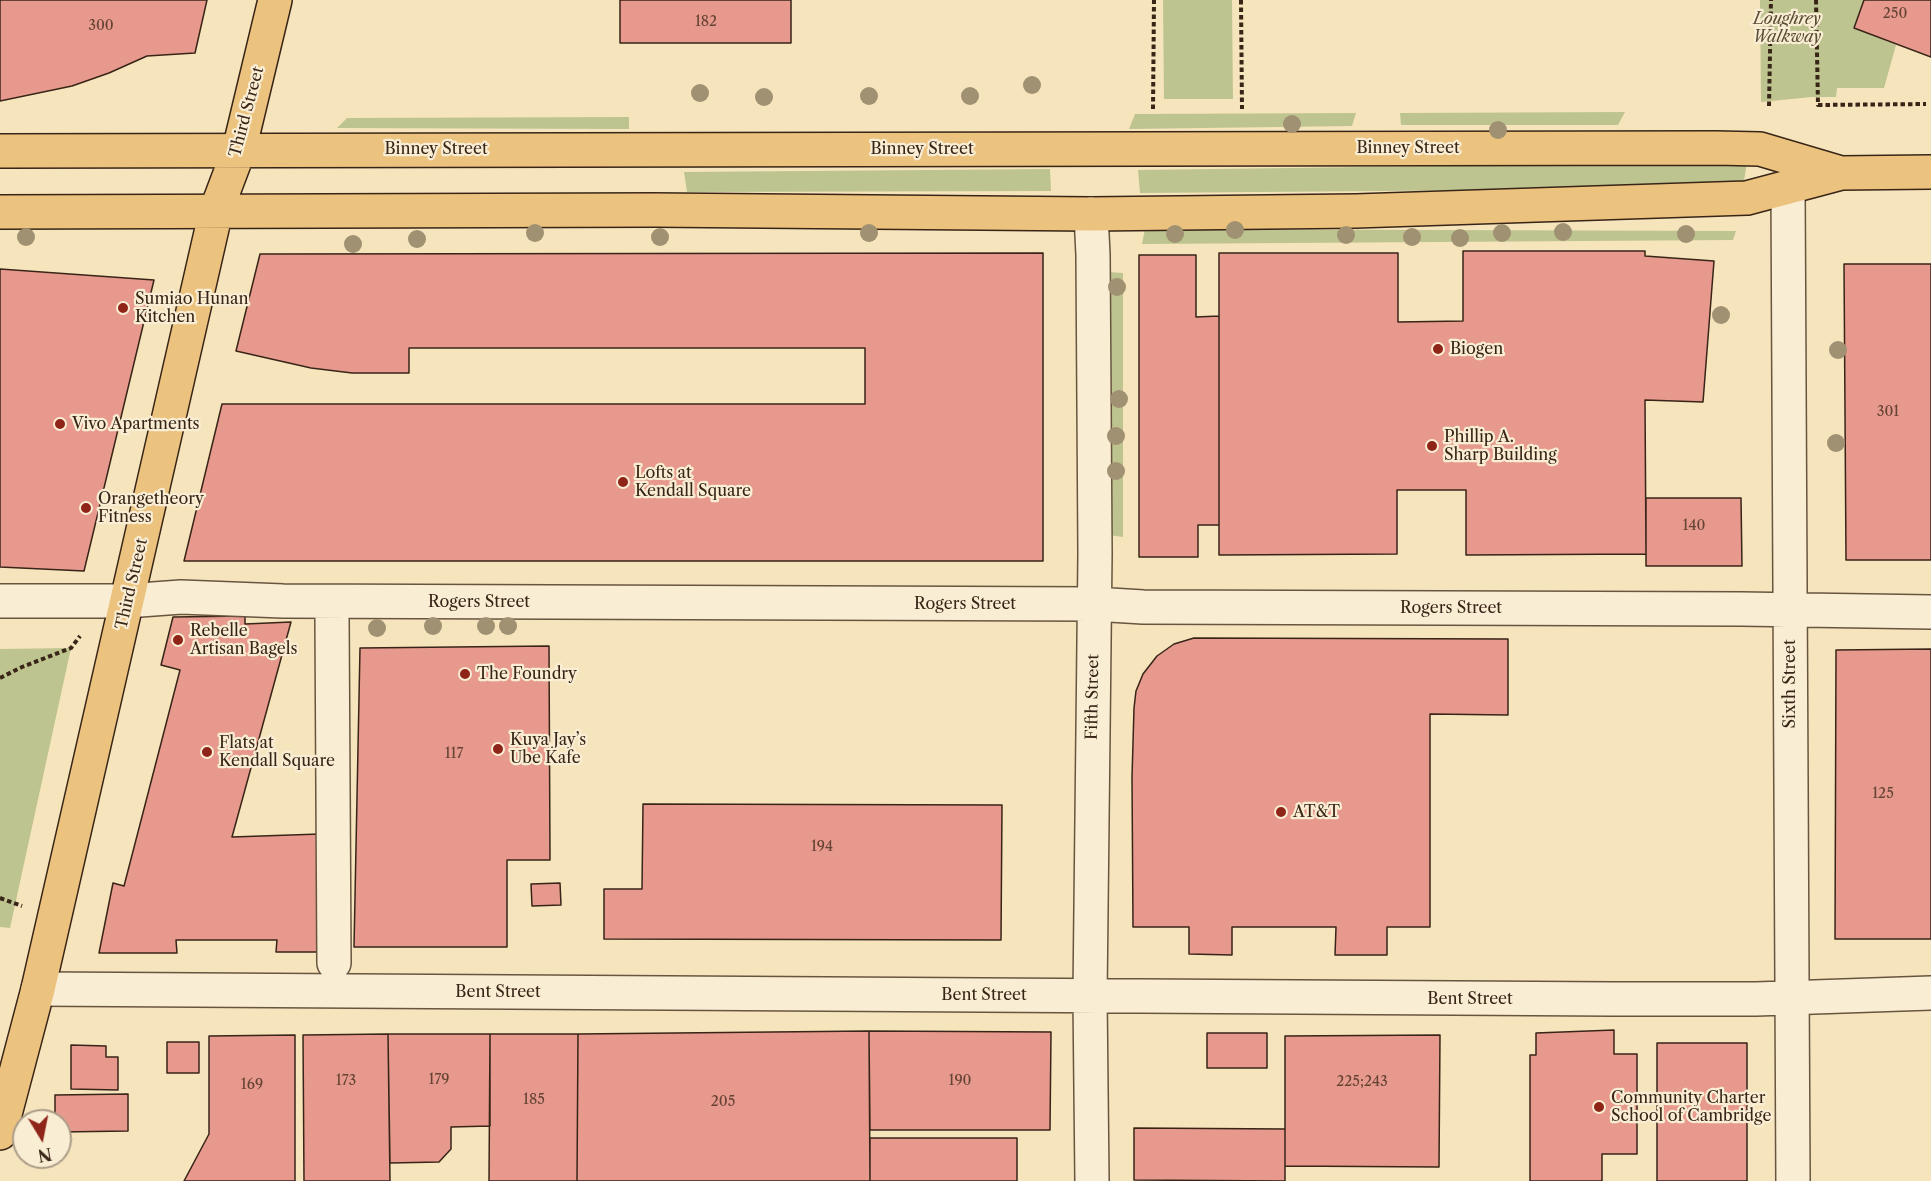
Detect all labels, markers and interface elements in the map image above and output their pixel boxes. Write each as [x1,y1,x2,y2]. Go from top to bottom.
house number: 250 [1883,6,1907,22]
park label: Loughrey Walkway [1753,9,1821,47]
house number: 182 [695,14,717,30]
house number: 300 [88,18,114,34]
street label: Third Street [226,65,268,159]
street label: Binney Street [1356,138,1460,158]
street label: Binney Street [384,139,488,159]
street label: Binney Street [870,139,974,159]
place label: Sumiao Hunan Kitchen [135,289,248,327]
marker: Sumiao Hunan Kitchen [116,301,130,315]
place label: Biogen [1450,339,1503,359]
marker: Biogen [1431,342,1445,356]
house number: 301 [1877,404,1899,420]
place label: Vivo Apartments [72,414,200,434]
marker: Vivo Apartments [53,417,67,431]
place label: Phillip A. Sharp Building [1444,427,1557,465]
marker: Phillip A. Sharp Building [1425,439,1439,453]
place label: Lofts at Kendall Square [635,463,751,501]
marker: Lofts at Kendall Square [616,475,630,489]
place label: Orangetheory Fitness [98,489,204,527]
marker: Orangetheory Fitness [79,501,93,515]
house number: 140 [1683,518,1705,534]
street label: Third Street [112,537,152,631]
street label: Rogers Street [428,592,530,612]
street label: Rogers Street [914,594,1016,614]
street label: Rogers Street [1400,598,1502,618]
place label: Rebelle Artisan Bagels [190,621,297,659]
marker: Rebelle Artisan Bagels [171,633,185,647]
street label: Sixth Street [1780,639,1800,729]
street label: Fifth Street [1083,654,1103,740]
place label: The Foundry [477,664,577,684]
marker: The Foundry [458,667,472,681]
place label: Kuya Jay’s Ube Kafe [510,730,586,768]
place label: Flats at Kendall Square [219,733,335,771]
marker: Kuya Jay’s Ube Kafe [491,742,505,756]
marker: Flats at Kendall Square [200,745,214,759]
house number: 117 [445,746,463,762]
house number: 125 [1872,786,1894,802]
place label: AT&T [1293,802,1340,822]
marker: AT&T [1274,805,1288,819]
house number: 194 [811,839,833,855]
street label: Bent Street [455,982,541,1002]
street label: Bent Street [941,985,1027,1005]
street label: Bent Street [1427,989,1513,1009]
house number: 179 [429,1072,449,1088]
house number: 173 [336,1073,356,1089]
house number: 190 [949,1073,971,1089]
house number: 225;243 [1336,1074,1388,1090]
house number: 169 [241,1077,263,1093]
place label: Community Charter School of Cambridge [1611,1088,1771,1126]
house number: 185 [523,1092,545,1108]
house number: 205 [711,1094,735,1110]
marker: Community Charter School of Cambridge [1592,1100,1606,1114]
north arrow [12,1109,72,1169]
text: N [36,1144,53,1166]

